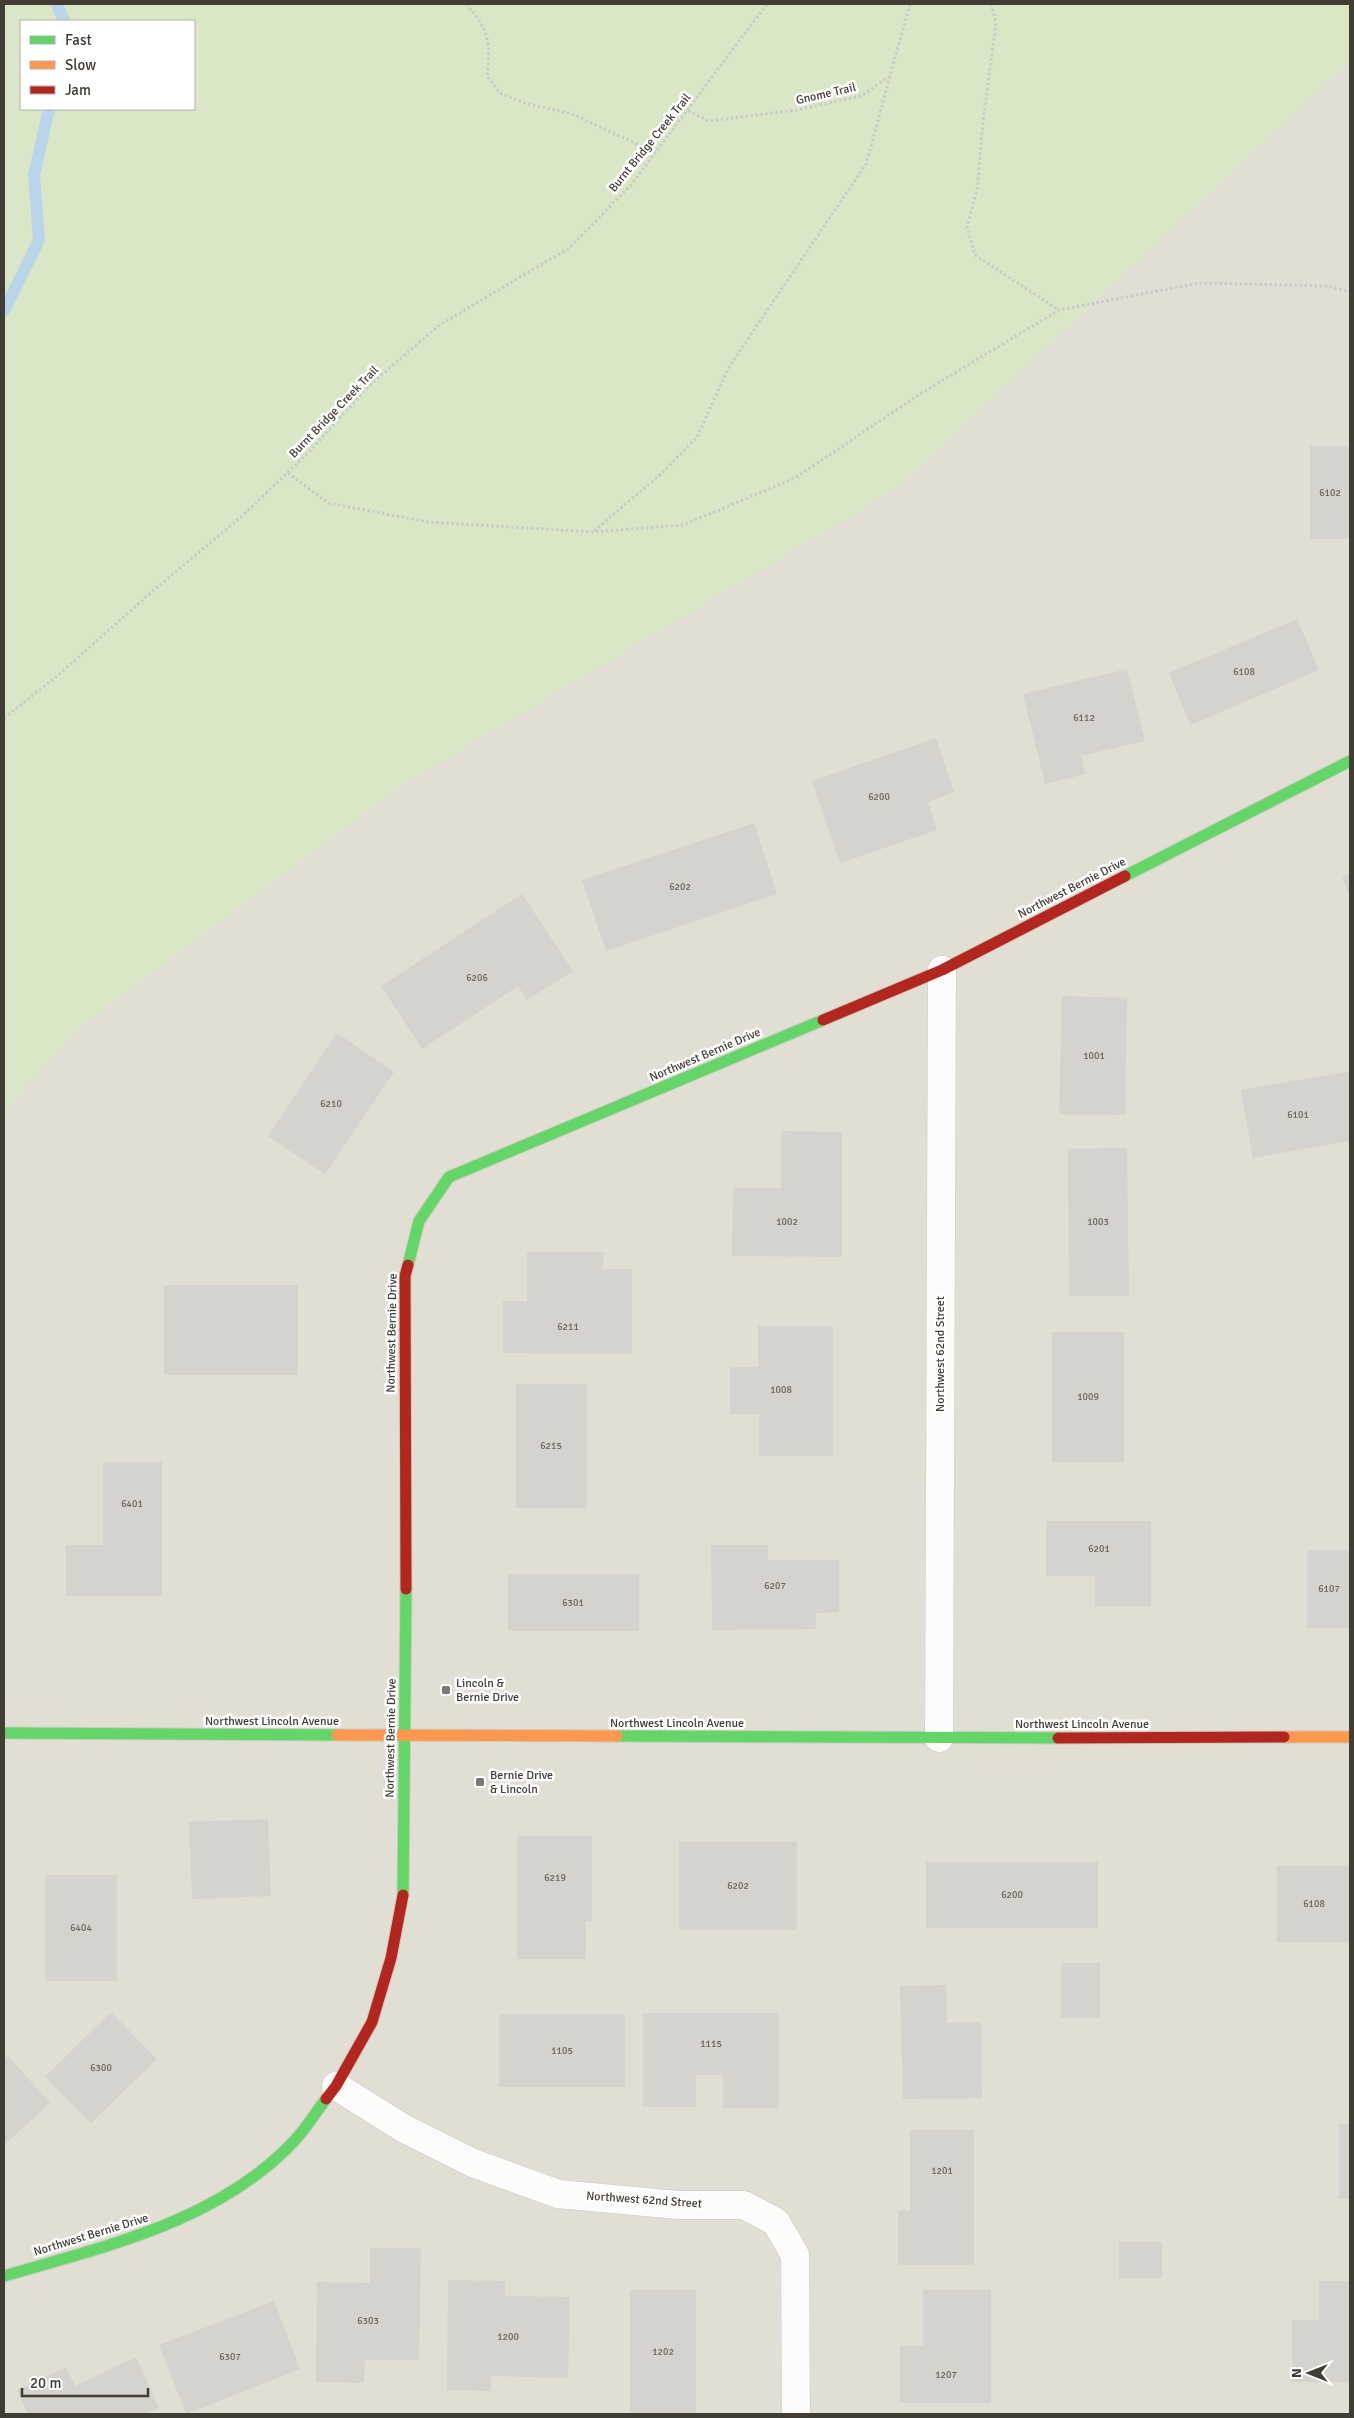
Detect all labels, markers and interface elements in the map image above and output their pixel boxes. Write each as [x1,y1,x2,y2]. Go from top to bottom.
legend [20,20,195,110]
text: Fast [65,31,92,49]
text: Slow [65,56,96,74]
street label: Gnome Trail [794,80,858,108]
text: Jam [65,81,91,99]
street label: Burnt Bridge Creek Trail [606,90,695,195]
street label: Burnt Bridge Creek Trail [286,362,382,461]
house number: 6102 [1319,487,1341,499]
house number: 6108 [1233,666,1255,678]
house number: 6112 [1073,712,1095,724]
house number: 6200 [868,791,890,803]
street label: Northwest Bernie Drive [1015,854,1129,922]
house number: 6202 [669,881,691,893]
house number: 6206 [466,972,488,984]
street label: Northwest Bernie Drive [647,1025,763,1085]
house number: 1001 [1083,1050,1105,1062]
house number: 6210 [320,1098,342,1110]
house number: 6101 [1287,1109,1309,1121]
house number: 1002 [776,1216,798,1228]
house number: 1003 [1087,1216,1109,1228]
street label: Northwest Bernie Drive [383,1273,401,1393]
street label: Northwest 62nd Street [933,1296,948,1412]
house number: 6211 [557,1321,579,1333]
house number: 1008 [770,1384,792,1396]
house number: 1009 [1077,1391,1099,1403]
house number: 6215 [540,1440,562,1452]
house number: 6401 [121,1498,143,1510]
house number: 6201 [1088,1543,1110,1555]
house number: 6207 [764,1580,786,1592]
house number: 6107 [1318,1583,1340,1595]
house number: 6301 [562,1597,584,1609]
place label: Lincoln & Bernie Drive [456,1676,519,1705]
street label: Northwest Bernie Drive [382,1678,400,1798]
marker: Lincoln & Bernie Drive [440,1684,452,1696]
street label: Northwest Lincoln Avenue [205,1714,339,1729]
street label: Northwest Lincoln Avenue [610,1716,744,1731]
street label: Northwest Lincoln Avenue [1015,1717,1149,1732]
place label: Bernie Drive & Lincoln [490,1768,553,1797]
marker: Bernie Drive & Lincoln [474,1776,486,1788]
house number: 6219 [544,1872,566,1884]
house number: 6202 [727,1880,749,1892]
house number: 6200 [1001,1889,1023,1901]
house number: 6108 [1303,1898,1325,1910]
house number: 6404 [70,1922,92,1934]
house number: 1115 [700,2038,722,2050]
house number: 1105 [551,2045,573,2057]
house number: 6300 [90,2062,112,2074]
house number: 1201 [931,2165,953,2177]
street label: Northwest 62nd Street [586,2188,702,2212]
street label: Northwest Bernie Drive [32,2210,150,2260]
house number: 6303 [357,2315,379,2327]
house number: 1200 [497,2331,519,2343]
house number: 1202 [652,2346,674,2358]
north arrow [1284,2348,1334,2398]
house number: 6307 [219,2351,241,2363]
scale bar [22,2366,149,2398]
text: N [1288,2368,1305,2378]
house number: 1207 [935,2369,957,2381]
text: 20 m [30,2374,61,2392]

